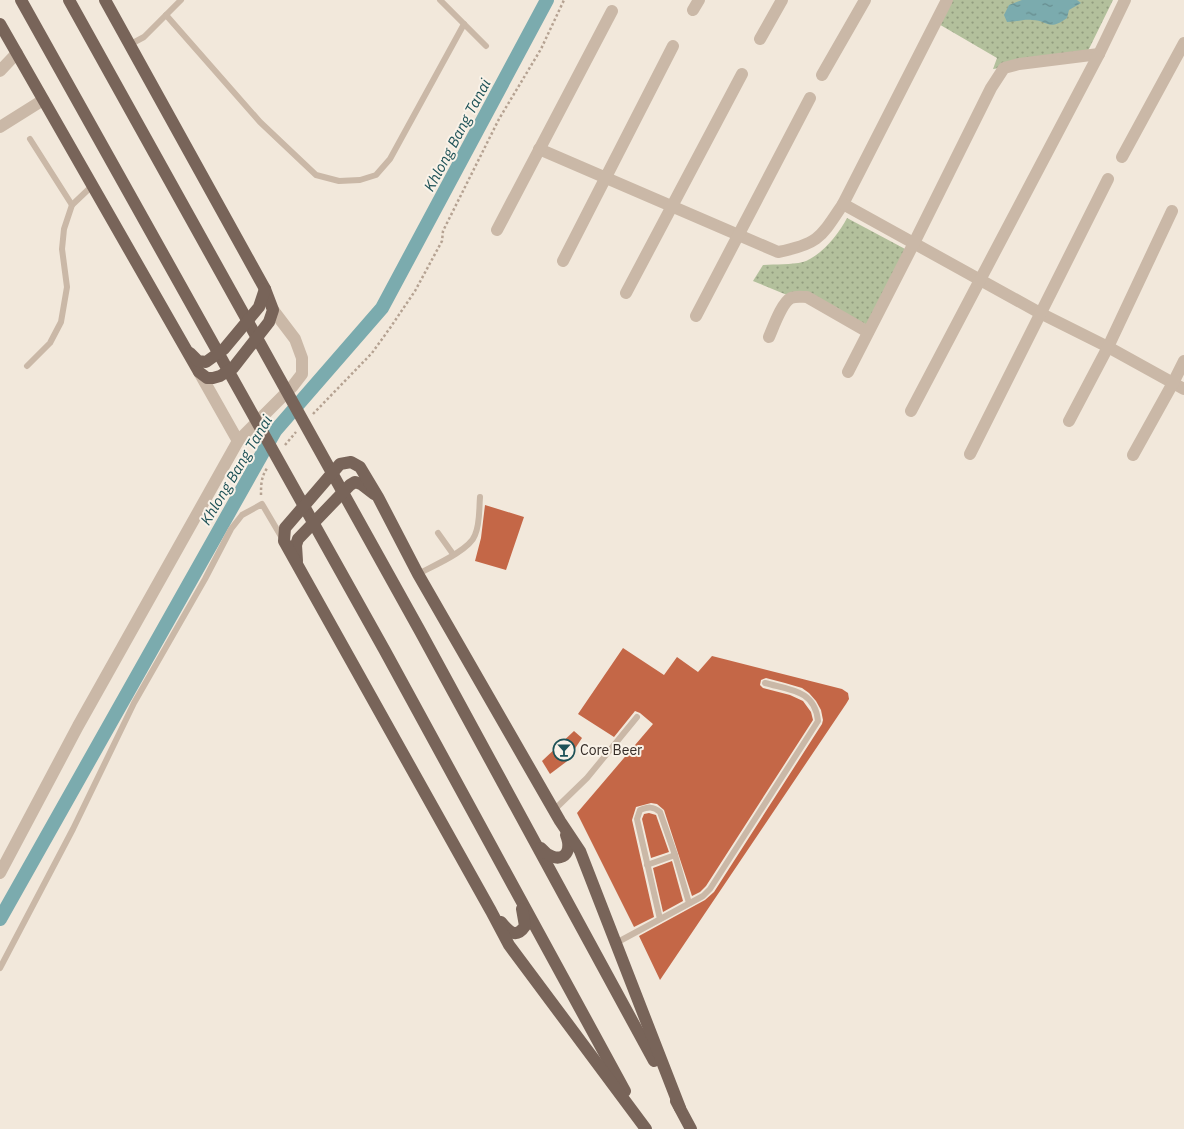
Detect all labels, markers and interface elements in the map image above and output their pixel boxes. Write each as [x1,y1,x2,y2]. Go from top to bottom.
water label: Khlong Bang Tanai [419,76,495,194]
water label: Khlong Bang Tanai [196,412,276,528]
bar icon: Core Beer [552,738,576,762]
place label: Core Beer [580,741,642,759]

